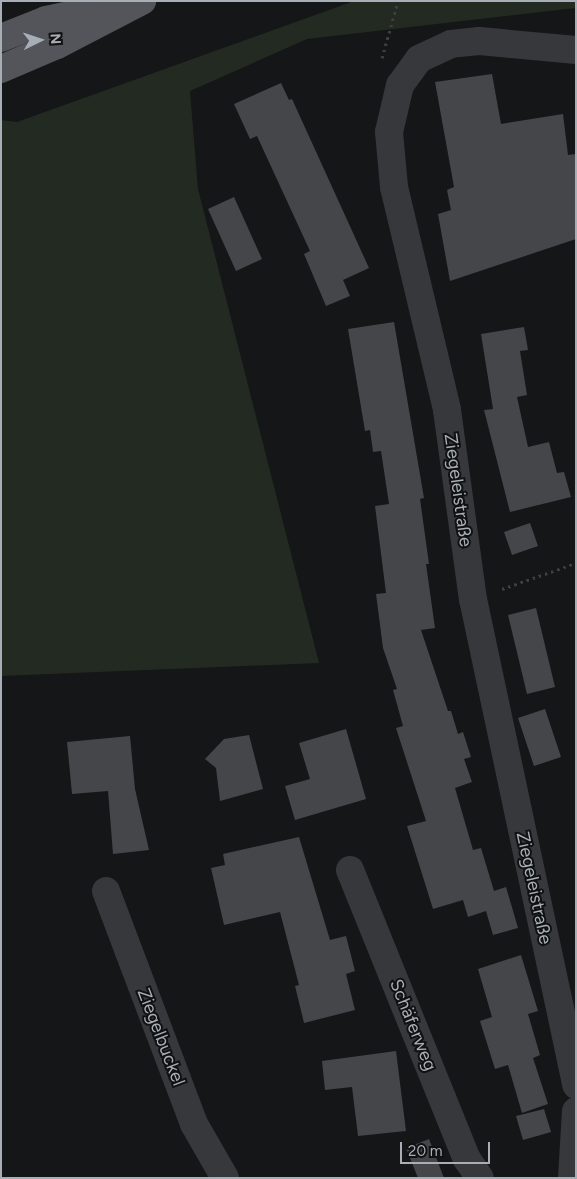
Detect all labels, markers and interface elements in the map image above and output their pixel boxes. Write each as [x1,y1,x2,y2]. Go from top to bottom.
north arrow [15,15,65,65]
text: N [47,33,64,45]
street label: Ziegeleistraße [439,432,477,548]
street label: Ziegeleistraße [512,830,556,946]
street label: Schäferweg [385,976,441,1074]
street label: Ziegelbuckel [133,985,189,1089]
scale bar [402,1132,492,1164]
text: 20 m [408,1142,442,1160]

